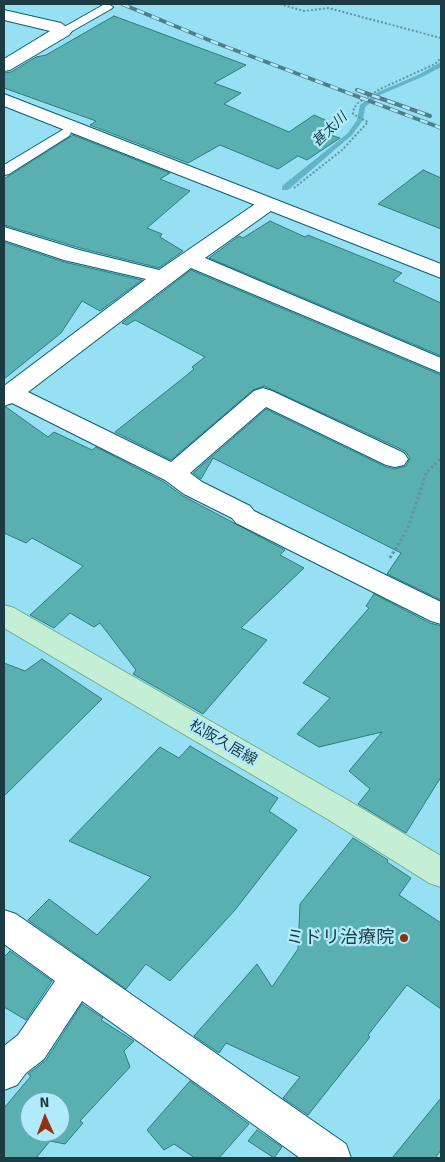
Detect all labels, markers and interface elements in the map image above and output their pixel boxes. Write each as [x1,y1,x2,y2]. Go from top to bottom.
water label: 甚太川 [309,109,351,151]
street label: 松阪久居線 [186,716,260,770]
place label: ミドリ治療院 [286,927,394,949]
marker: ミドリ治療院 [398,932,410,944]
north arrow [20,1092,70,1142]
text: N [39,1094,50,1111]

